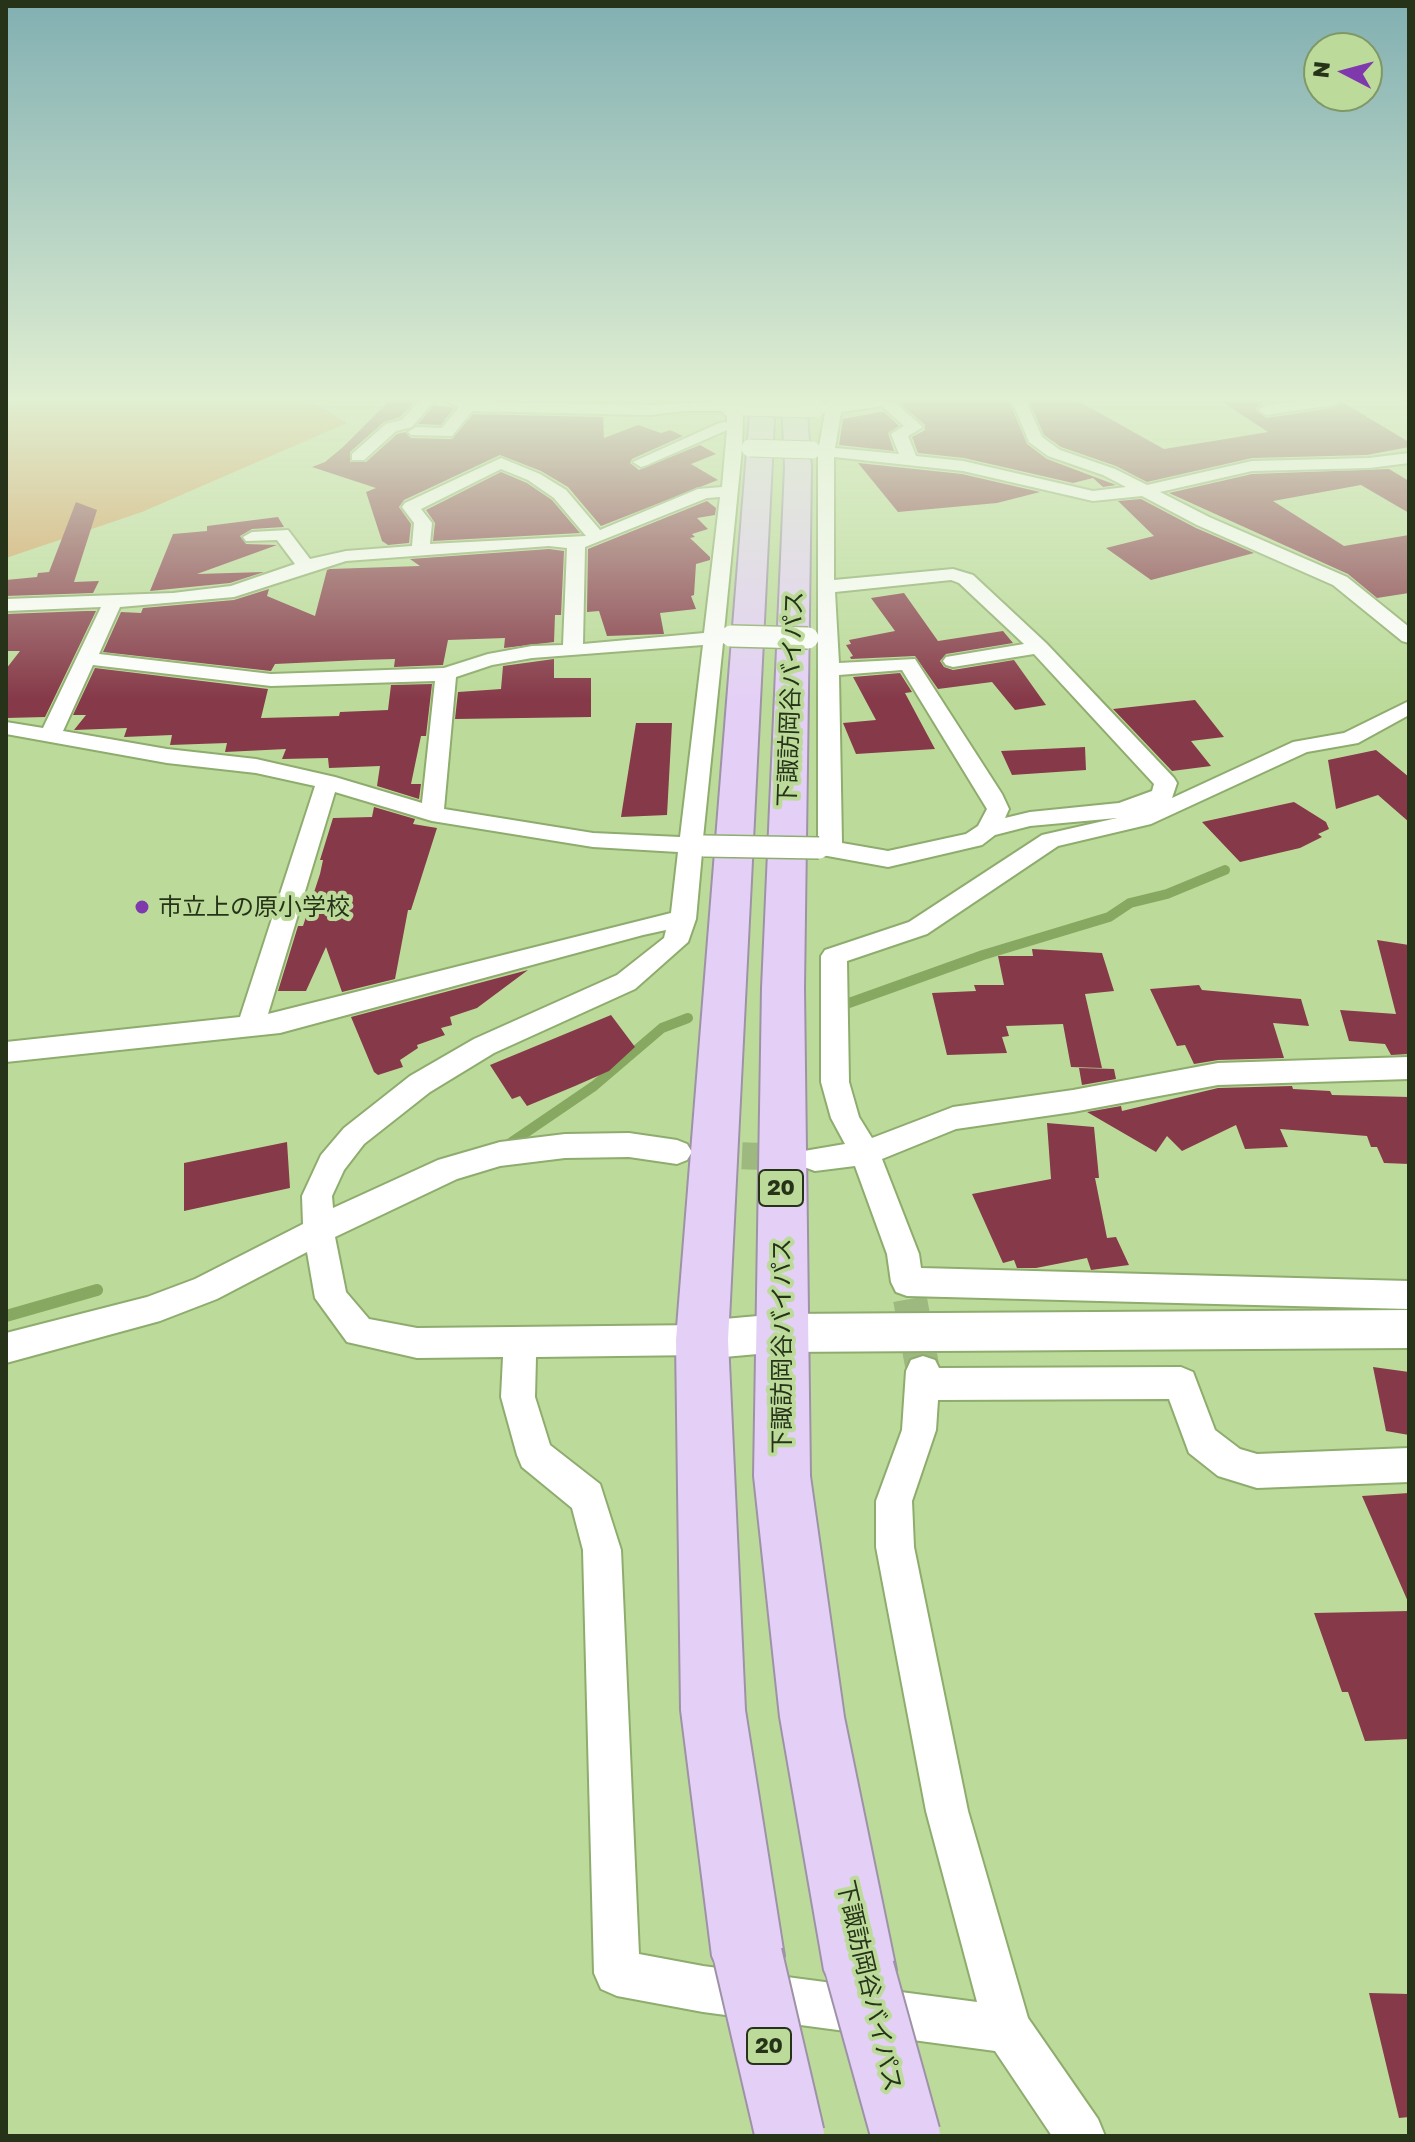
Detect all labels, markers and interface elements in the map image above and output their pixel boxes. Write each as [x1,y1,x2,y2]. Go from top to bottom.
north arrow [1303,32,1383,112]
text: N [1306,60,1335,79]
street label: 下諏訪岡谷バイパス [773,591,809,807]
place label: 市立上の原小学校 [158,893,350,921]
marker: 市立上の原小学校 [133,898,151,916]
road number: 20 [759,1170,803,1206]
street label: 下諏訪岡谷バイパス [768,1238,796,1454]
street label: 下諏訪岡谷バイパス [831,1878,907,2094]
road number: 20 [747,2028,791,2064]

